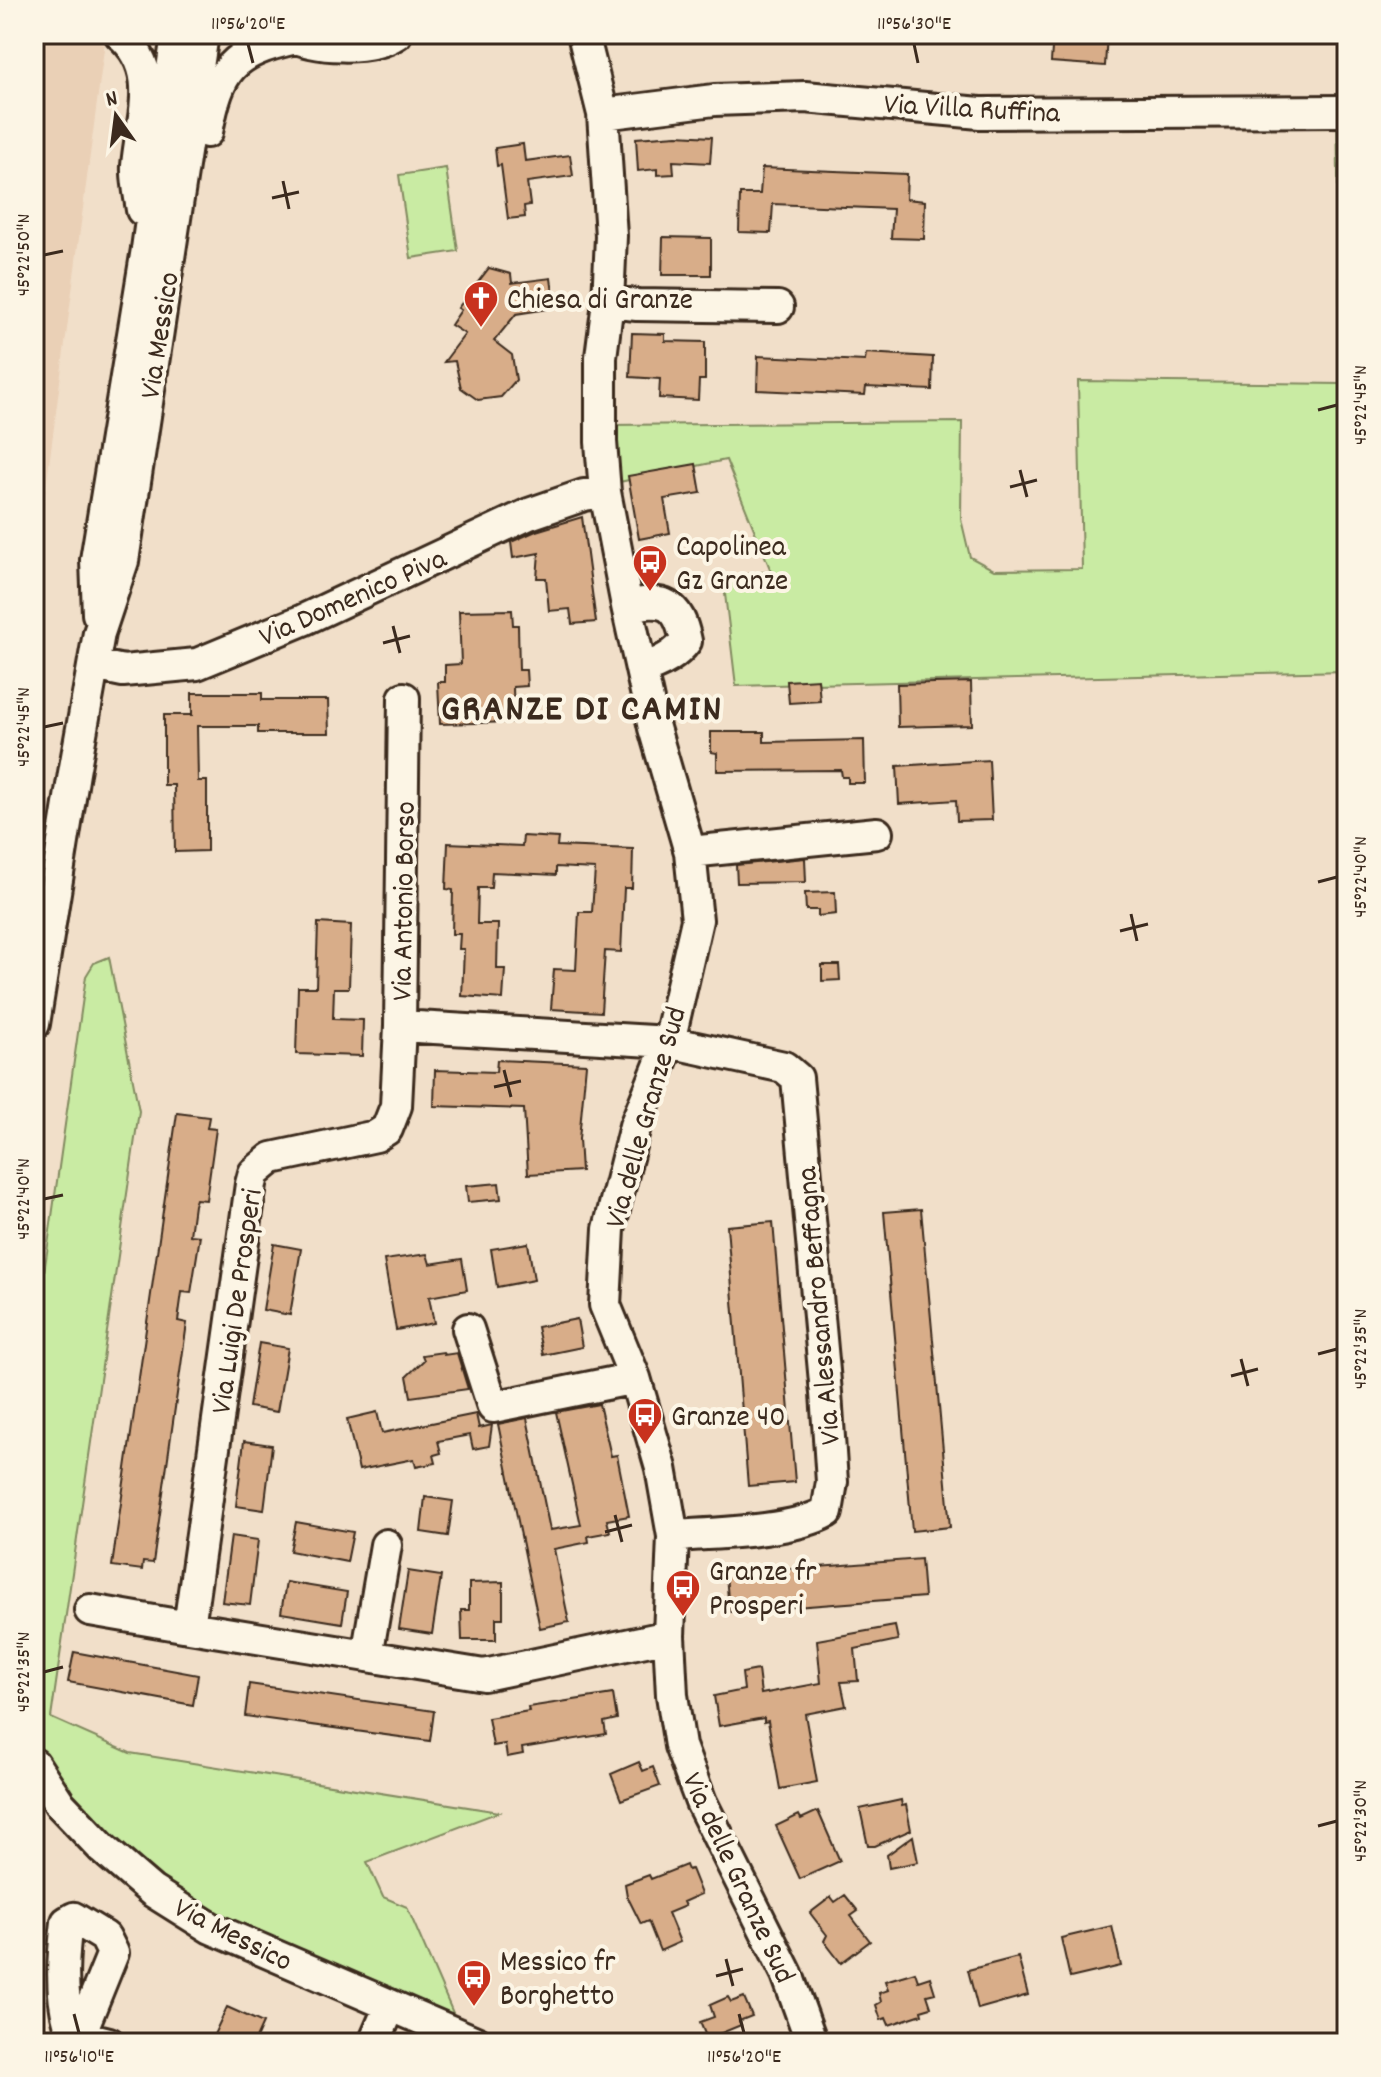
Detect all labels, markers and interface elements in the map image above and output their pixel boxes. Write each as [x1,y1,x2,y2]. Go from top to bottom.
text: 11°56'20"E [211,11,285,39]
text: 11°56'30"E [877,11,951,39]
north arrow [76,76,156,156]
text: N [103,84,121,116]
street label: Via Villa Ruffina [883,85,1062,138]
text: 45°22'50"N [11,214,39,296]
street label: Via Messico [131,269,194,402]
church icon: Chiesa di Granze [462,279,500,329]
place label: Chiesa di Granze [507,281,693,324]
text: 45°22'45"N [1348,365,1376,445]
place label: Capolinea Gz Granze [676,528,788,605]
street label: Via Domenico Piva [253,539,455,661]
bus stop icon: Capolinea Gz Granze [631,543,669,593]
district label: GRANZE DI CAMIN [441,684,723,739]
text: 45°22'45"N [11,687,39,767]
street label: Via Antonio Borso [383,801,430,1001]
text: 45°22'40"N [1348,836,1376,918]
street label: Via delle Granze Sud [596,1003,700,1234]
text: 45°22'40"N [11,1158,39,1240]
street label: Via Alessandro Beffagna [788,1164,855,1446]
street label: Via Luigi De Prosperi [202,1186,277,1417]
text: 45°22'35"N [1348,1309,1376,1389]
bus stop icon: Granze 40 [626,1396,664,1446]
place label: Granze 40 [671,1398,785,1441]
place label: Granze fr Prosperi [709,1553,816,1630]
bus stop icon: Granze fr Prosperi [664,1568,702,1618]
text: 45°22'35"N [11,1632,39,1712]
street label: Via delle Granze Sud [668,1766,804,1991]
text: 45°22'30"N [1348,1780,1376,1862]
street label: Via Messico [165,1889,299,1985]
place label: Messico fr Borghetto [500,1943,616,2020]
bus stop icon: Messico fr Borghetto [455,1958,493,2008]
text: 11°56'10"E [44,2044,114,2072]
text: 11°56'20"E [707,2044,781,2072]

